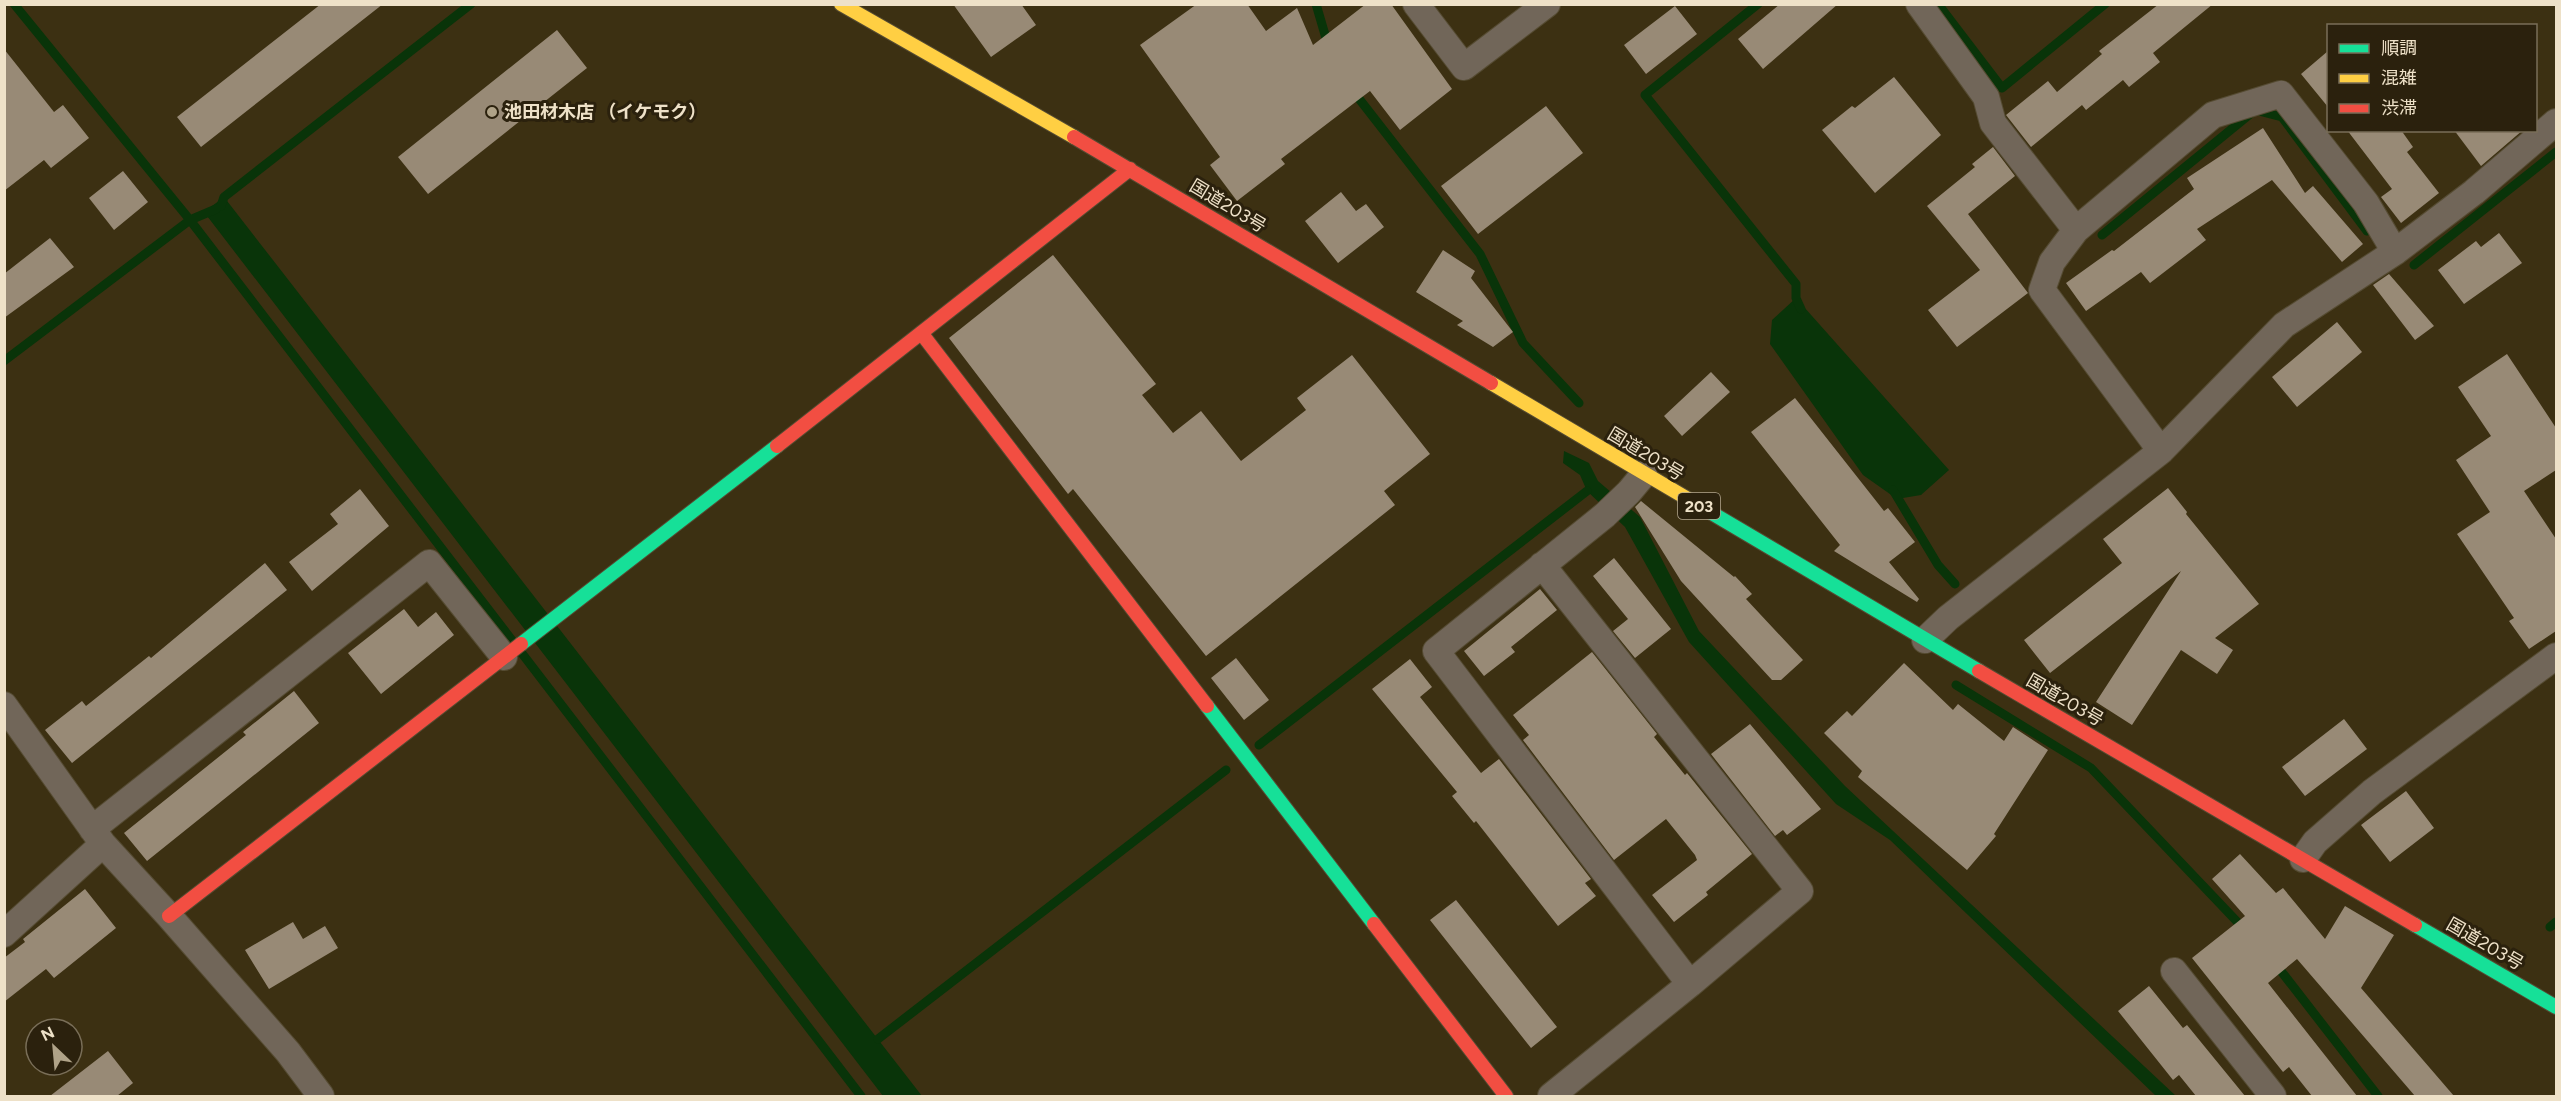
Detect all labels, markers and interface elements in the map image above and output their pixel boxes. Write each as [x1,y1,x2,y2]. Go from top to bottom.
legend [2327,24,2537,132]
text: 順調 [2381,37,2417,59]
text: 混雑 [2381,67,2417,89]
text: 渋滞 [2381,97,2417,119]
place label: 池田材木店 （イケモク） [504,101,706,123]
marker: 池田材木店 （イケモク） [485,105,499,119]
street label: 国道203号 [1186,175,1270,237]
street label: 国道203号 [1604,423,1688,485]
road number: 203 [1678,493,1720,519]
street label: 国道203号 [2023,669,2107,731]
street label: 国道203号 [2443,913,2527,975]
north arrow [24,1017,84,1077]
text: N [38,1023,57,1045]

